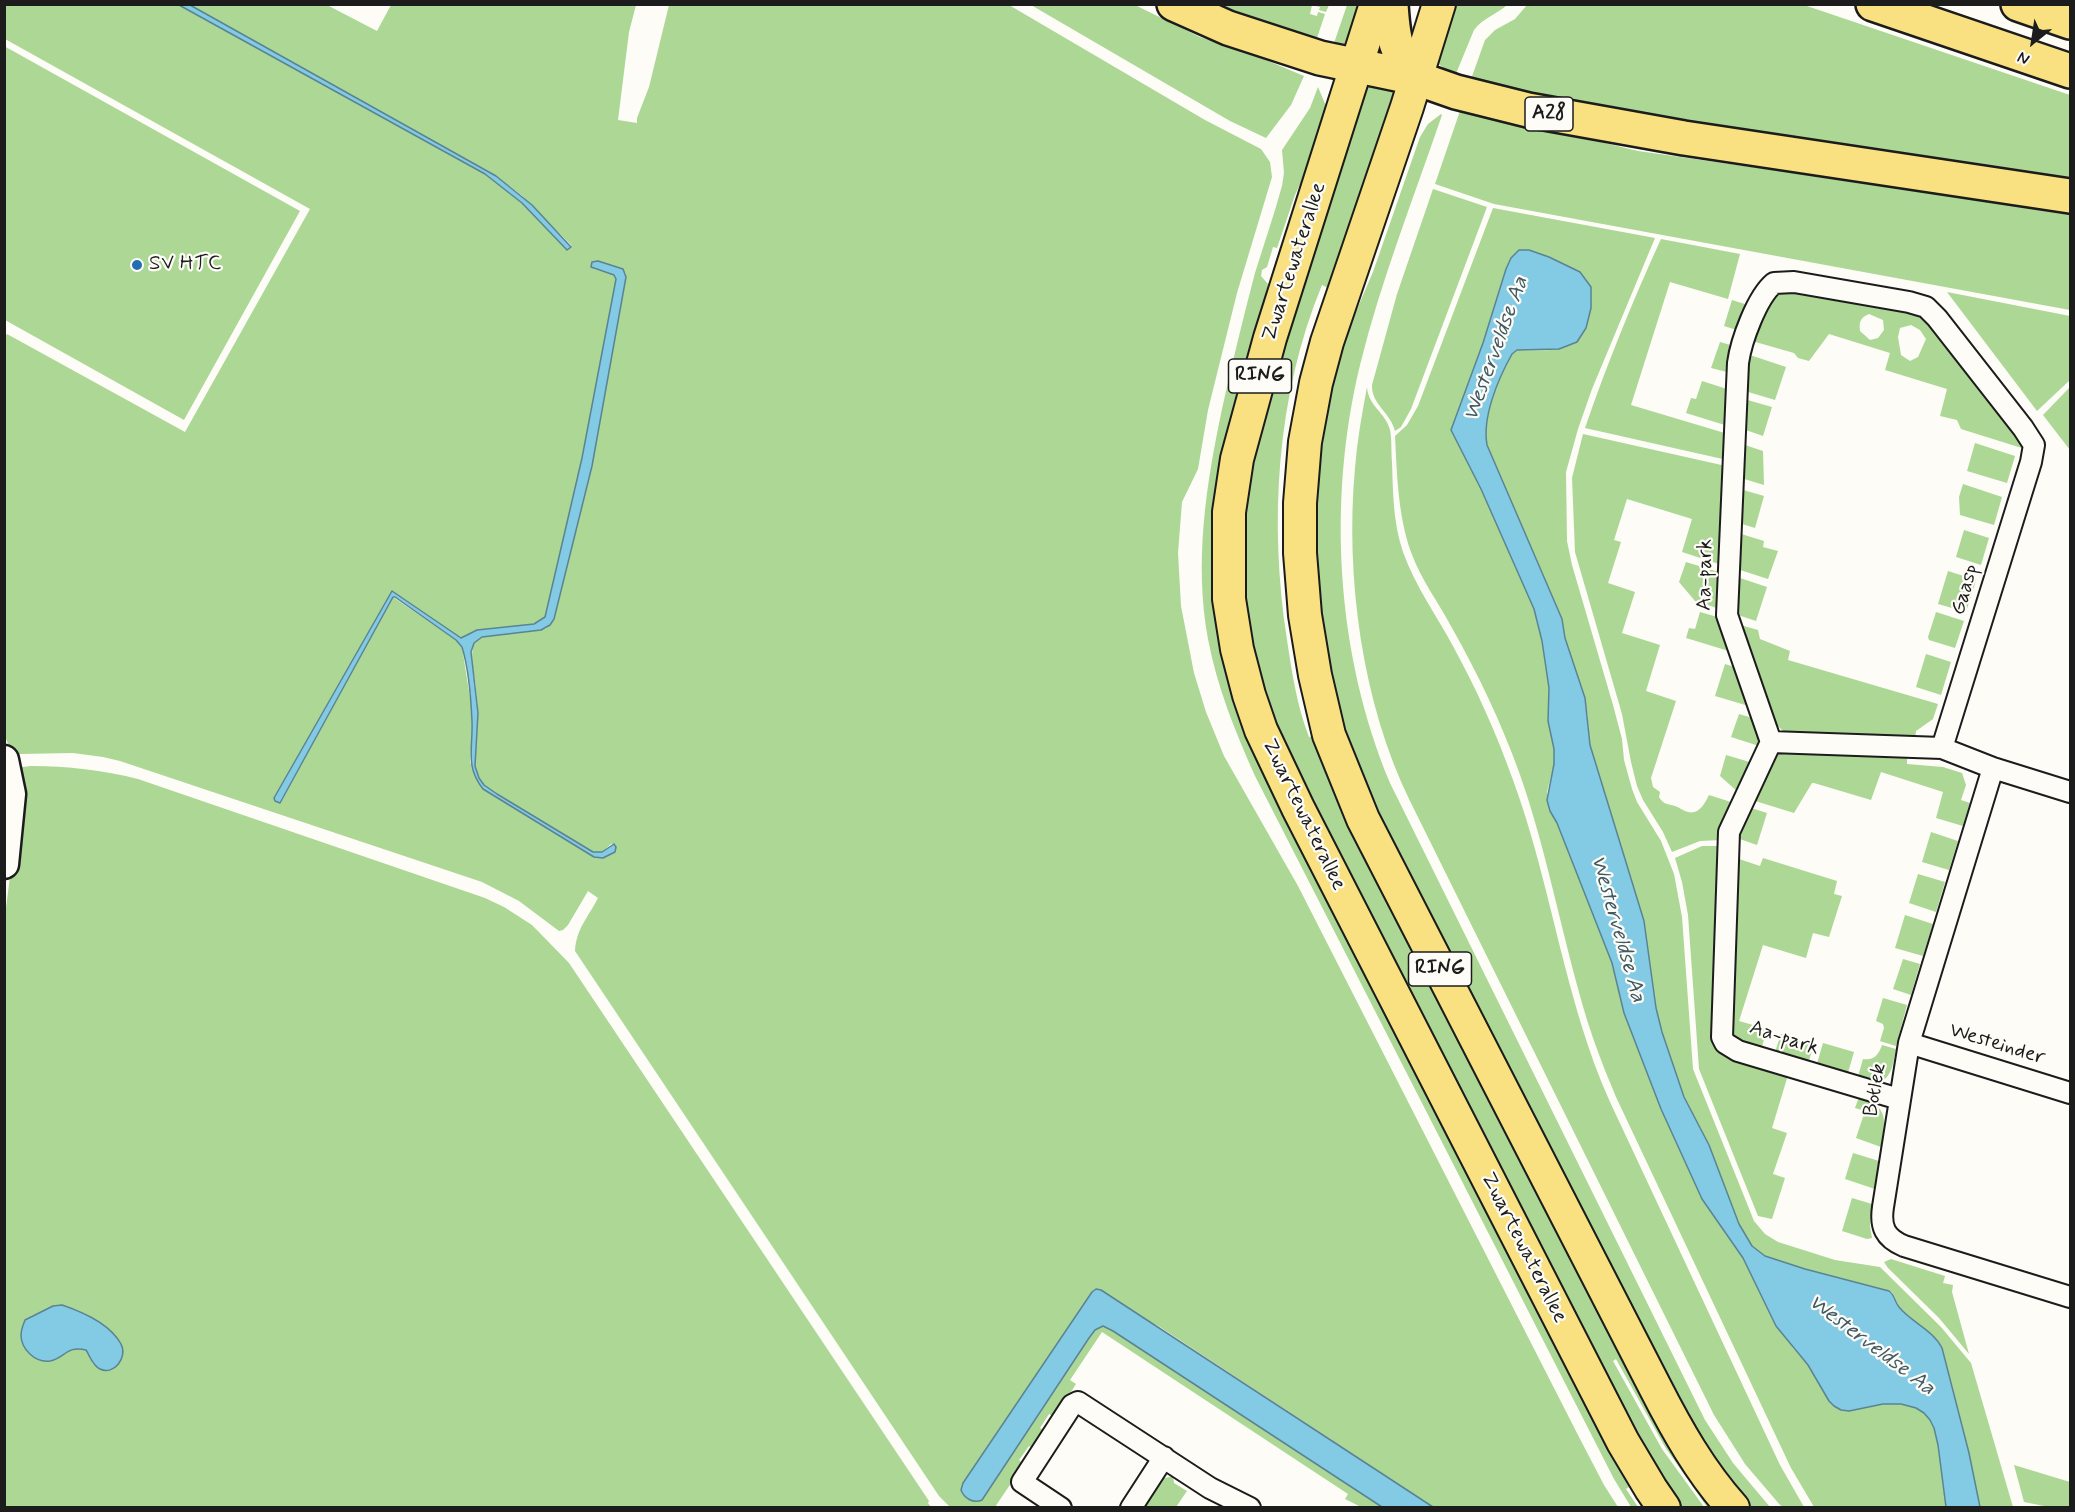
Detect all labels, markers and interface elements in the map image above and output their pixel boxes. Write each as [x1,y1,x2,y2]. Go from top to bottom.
north arrow [2003,12,2063,72]
text: N [2014,46,2034,70]
road number: A28 [1525,97,1573,131]
street label: Zwartewaterallee [1257,179,1333,345]
place label: SV HTC [149,252,221,278]
marker: SV HTC [130,258,144,272]
water label: Westerveldse Aa [1459,273,1535,425]
road number: RING [1228,359,1292,393]
street label: Aa-park [1693,539,1719,611]
street label: Gaasp [1946,562,1986,618]
street label: Zwartewaterallee [1255,735,1351,895]
water label: Westerveldse Aa [1583,853,1651,1005]
road number: RING [1408,952,1472,986]
street label: Aa-park [1746,1016,1822,1062]
street label: Westeinder [1946,1019,2048,1071]
street label: Botlek [1859,1062,1893,1118]
street label: Zwartewaterallee [1474,1169,1572,1327]
water label: Westerveldse Aa [1803,1290,1939,1402]

